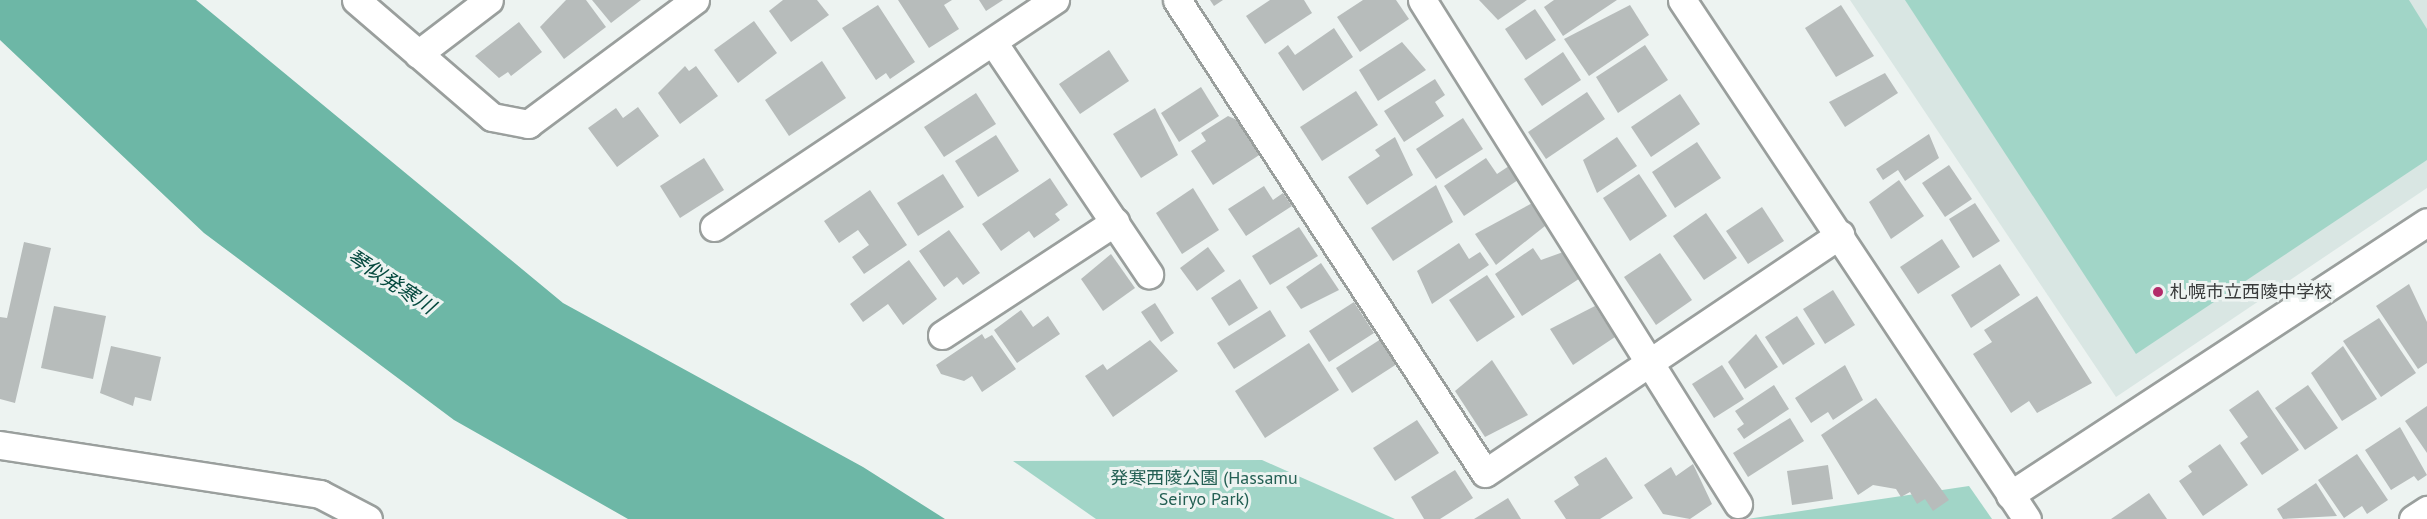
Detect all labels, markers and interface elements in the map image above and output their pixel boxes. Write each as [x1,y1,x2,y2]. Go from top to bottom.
water label: 琴似発寒川 [343,245,439,319]
place label: 札幌市立西陵中学校 [2170,281,2332,303]
marker: 札幌市立西陵中学校 [2151,285,2165,299]
park label: 発寒西陵公園 (Hassamu Seiryo Park) [1110,468,1298,510]

